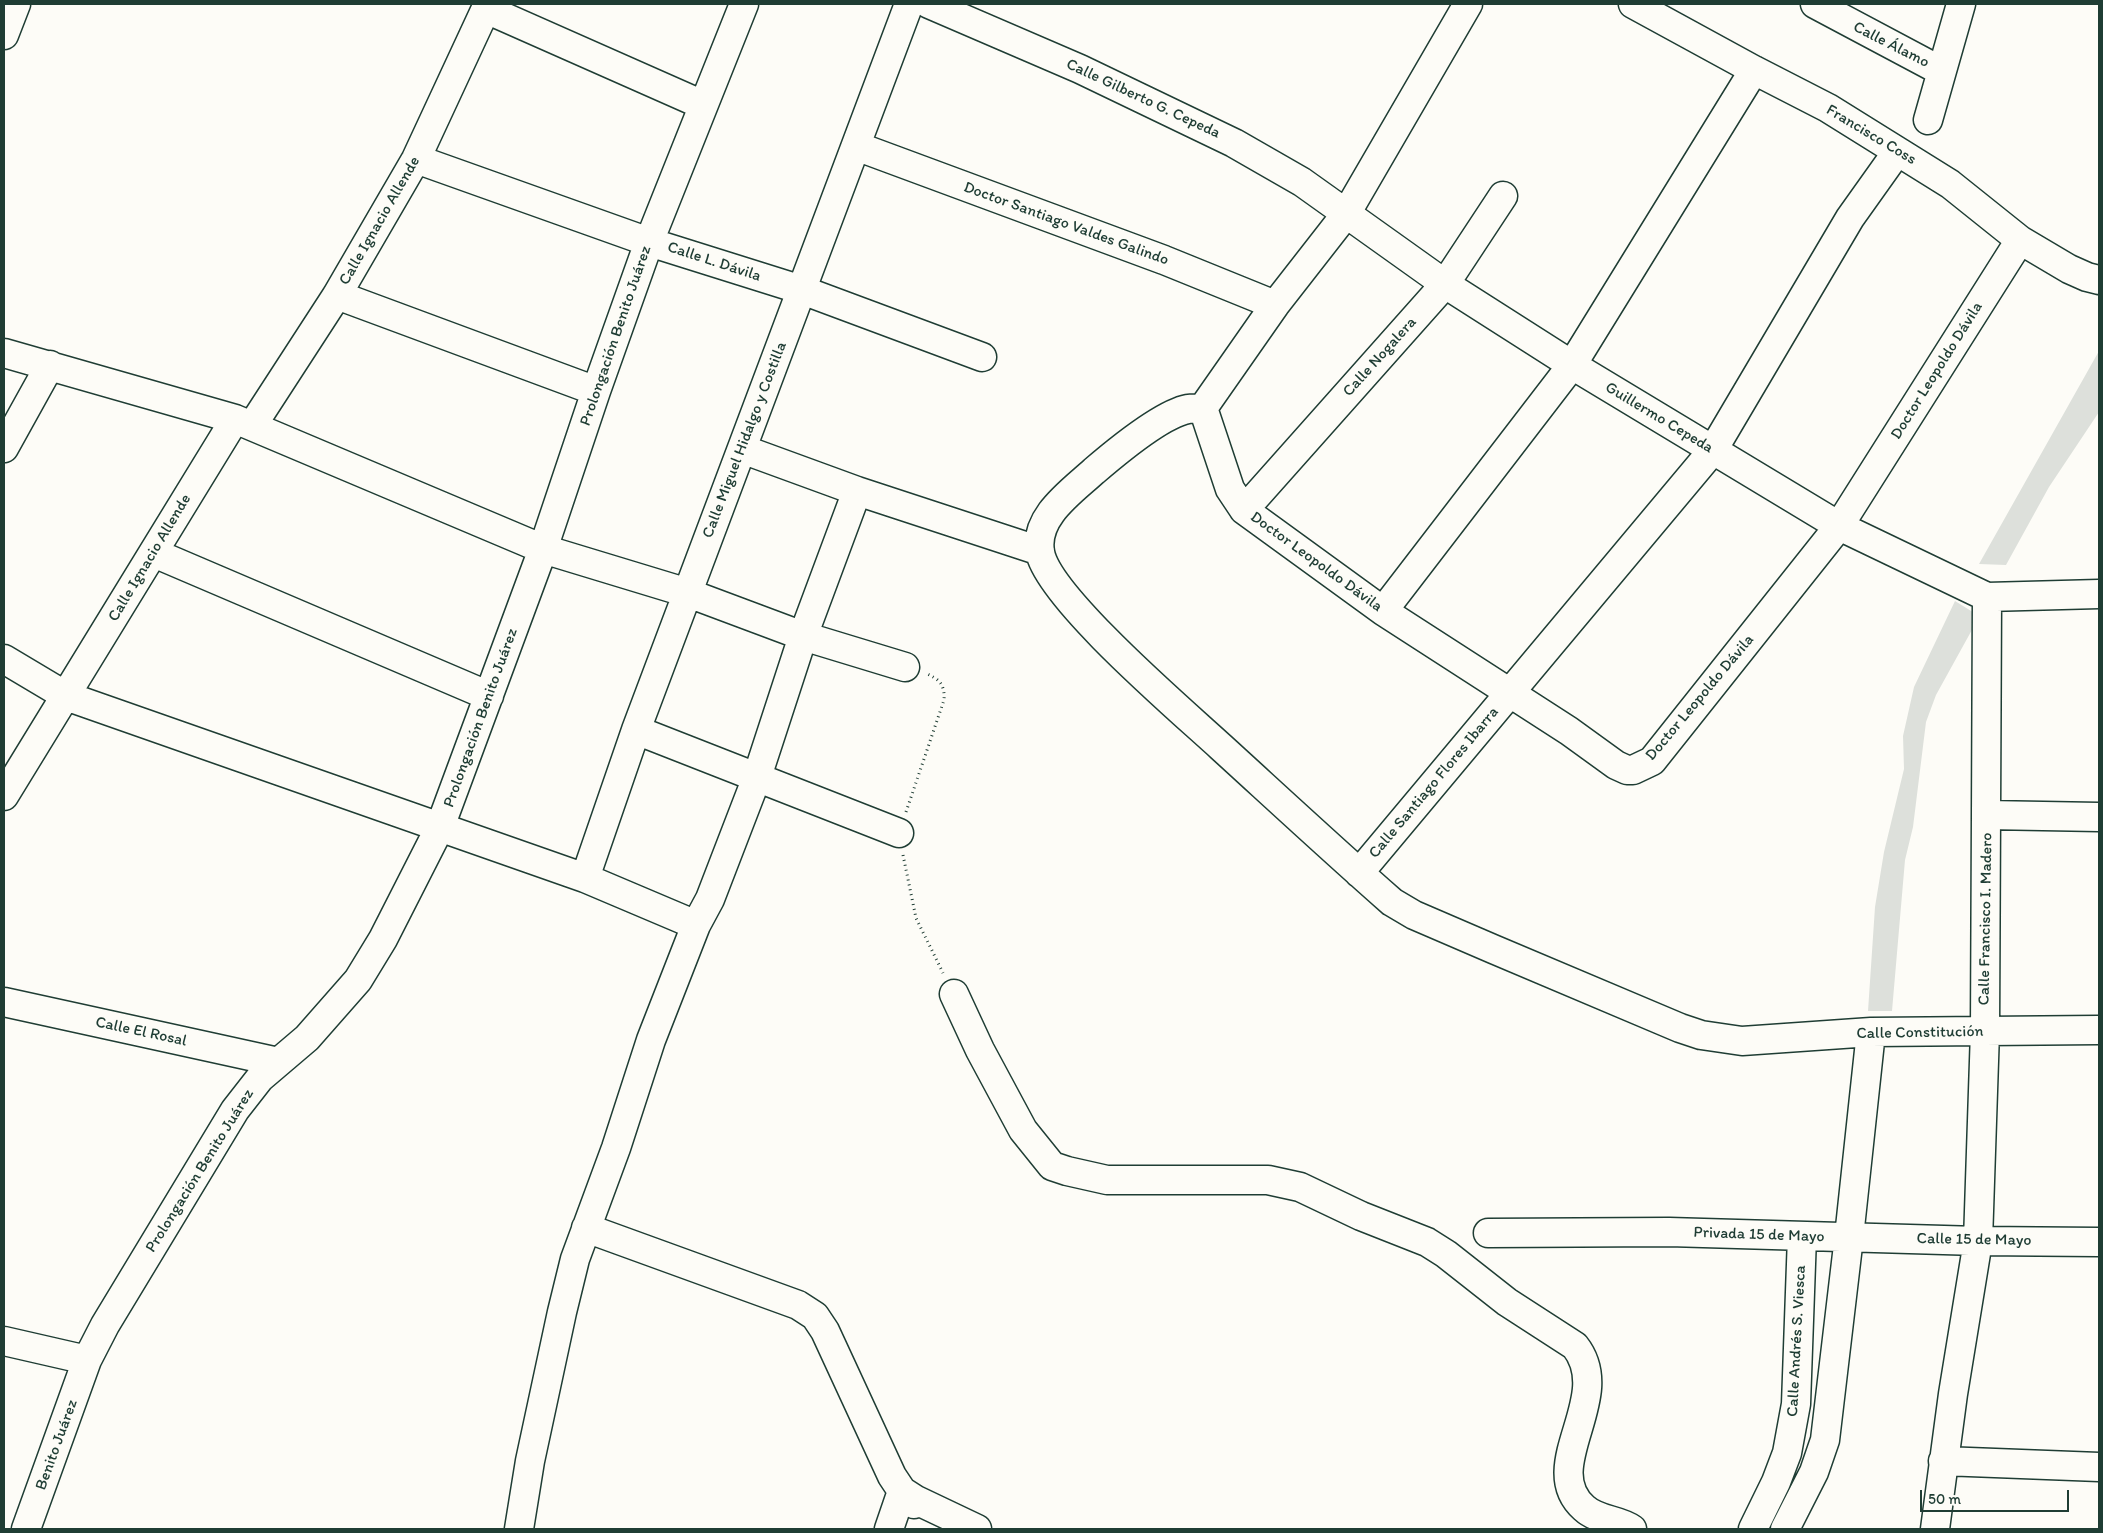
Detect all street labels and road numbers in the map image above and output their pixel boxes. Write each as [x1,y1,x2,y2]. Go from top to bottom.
street label: Calle Álamo [1850,18,1932,72]
street label: Calle Gilberto G. Cepeda [1063,55,1223,143]
street label: Francisco Coss [1822,101,1920,169]
street label: Calle Ignacio Allende [335,153,425,289]
street label: Doctor Santiago Valdes Galindo [961,178,1171,270]
street label: Calle L. Dávila [665,238,763,286]
street label: Prolongación Benito Juárez [576,243,656,429]
street label: Doctor Leopoldo Dávila [1887,299,1987,443]
street label: Calle Nogalera [1339,313,1421,401]
street label: Calle Miguel Hidalgo y Costilla [699,339,791,541]
street label: Guillermo Cepeda [1601,378,1717,458]
street label: Calle Ignacio Allende [104,491,196,625]
street label: Doctor Leopoldo Dávila [1246,508,1386,616]
street label: Prolongación Benito Juárez [440,626,522,810]
street label: Doctor Leopoldo Dávila [1642,631,1758,765]
street label: Calle Santiago Flores Ibarra [1365,703,1503,863]
street label: Calle Francisco I. Madero [1975,832,1997,1006]
street label: Calle El Rosal [93,1013,189,1051]
street label: Calle Constitución [1856,1022,1984,1044]
street label: Prolongación Benito Juárez [142,1086,258,1256]
street label: Privada 15 de Mayo [1693,1223,1825,1247]
street label: Calle 15 de Mayo [1916,1229,2032,1251]
street label: Calle Andrés S. Viesca [1783,1265,1811,1417]
street label: Benito Juárez [32,1397,82,1493]

